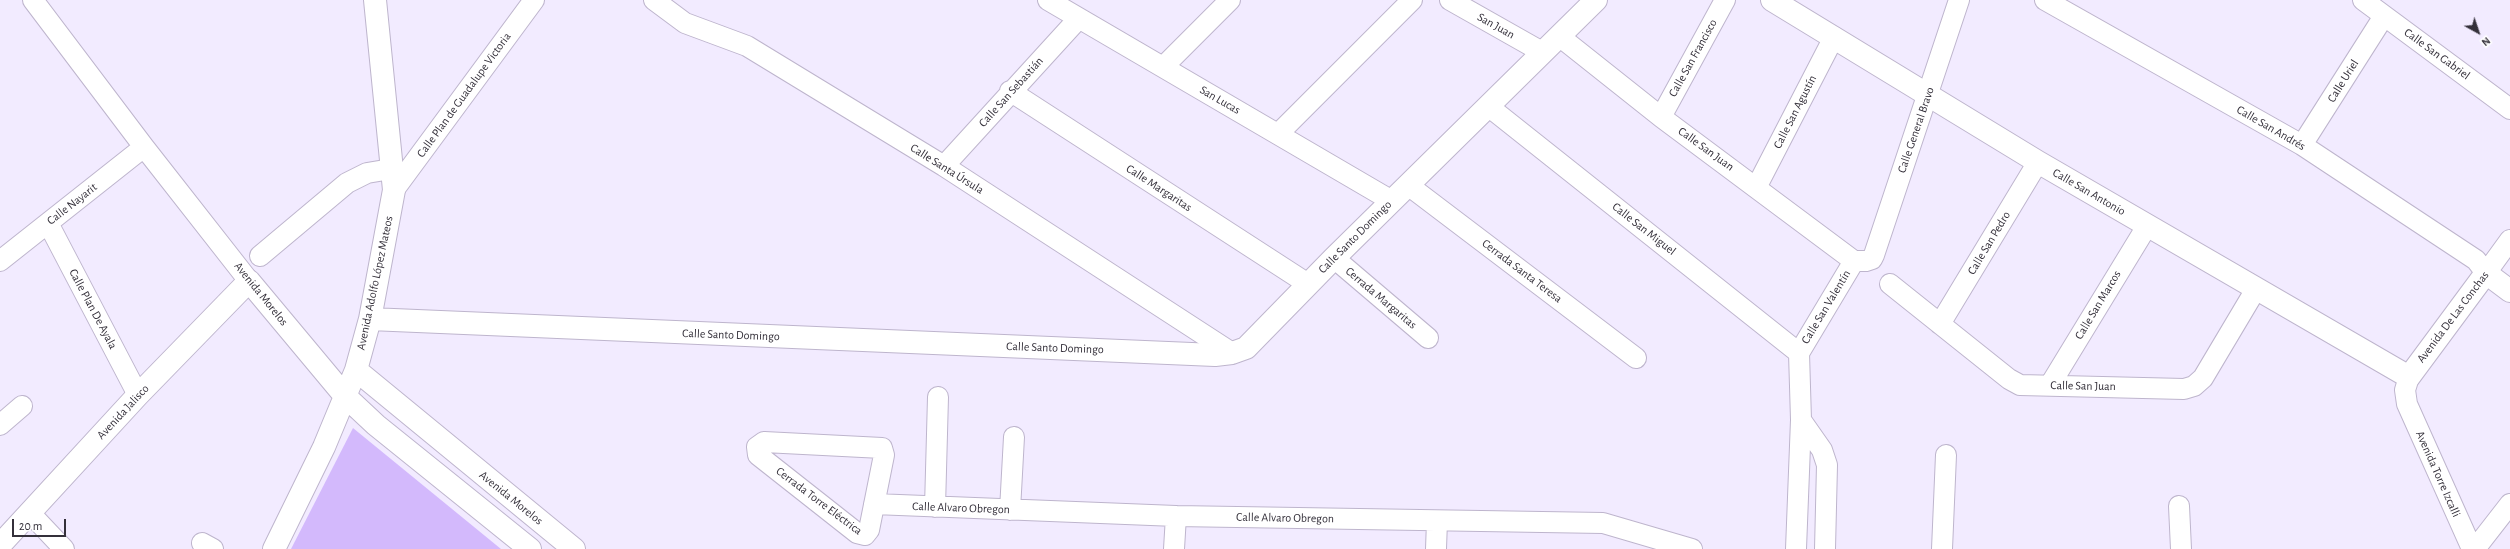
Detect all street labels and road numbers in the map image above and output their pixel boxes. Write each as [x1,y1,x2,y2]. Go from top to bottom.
street label: San Juan [1475,10,1517,42]
street label: Calle San Francisco [1666,17,1720,99]
street label: Calle San Gabriel [2401,25,2473,83]
street label: Calle Plan de Guadalupe Victoria [414,30,514,160]
street label: Calle San Sebastián [976,54,1046,130]
street label: Calle Uriel [2324,57,2362,105]
street label: Calle San Agustín [1770,73,1820,151]
street label: San Lucas [1197,83,1243,117]
street label: Calle General Bravo [1895,85,1937,175]
street label: Calle San Andrés [2234,102,2308,154]
street label: Calle San Juan [1675,124,1737,174]
street label: Calle Santa Úrsula [908,141,986,197]
street label: Calle Margaritas [1123,161,1195,215]
street label: Calle San Antonio [2050,165,2128,219]
street label: Calle Nayarit [44,180,100,228]
street label: Calle Santo Domingo [1315,197,1395,277]
street label: Calle San Miguel [1609,200,1679,258]
street label: Calle San Pedro [1964,209,2014,277]
street label: Avenida Adolfo López Mateos [354,215,396,351]
street label: Cerrada Santa Teresa [1479,236,1565,306]
street label: Avenida Morelos [231,259,291,329]
street label: Cerrada Margaritas [1342,264,1420,332]
street label: Calle Plan De Ayala [66,266,120,352]
street label: Calle San Valentín [1798,267,1854,347]
street label: Calle San Marcos [2072,268,2124,342]
street label: Avenida De Las Conchas [2414,268,2492,366]
street label: Calle Santo Domingo [682,326,780,344]
street label: Calle Santo Domingo [1006,339,1104,357]
street label: Calle San Juan [2050,378,2116,394]
street label: Avenida Jalisco [94,382,152,442]
street label: Avenida Torre Izcalli [2413,429,2463,519]
street label: Cerrada Torre Eléctrica [773,464,865,538]
street label: Avenida Morelos [476,468,546,528]
street label: Calle Alvaro Obregon [912,499,1010,517]
street label: Calle Alvaro Obregon [1236,510,1334,526]

